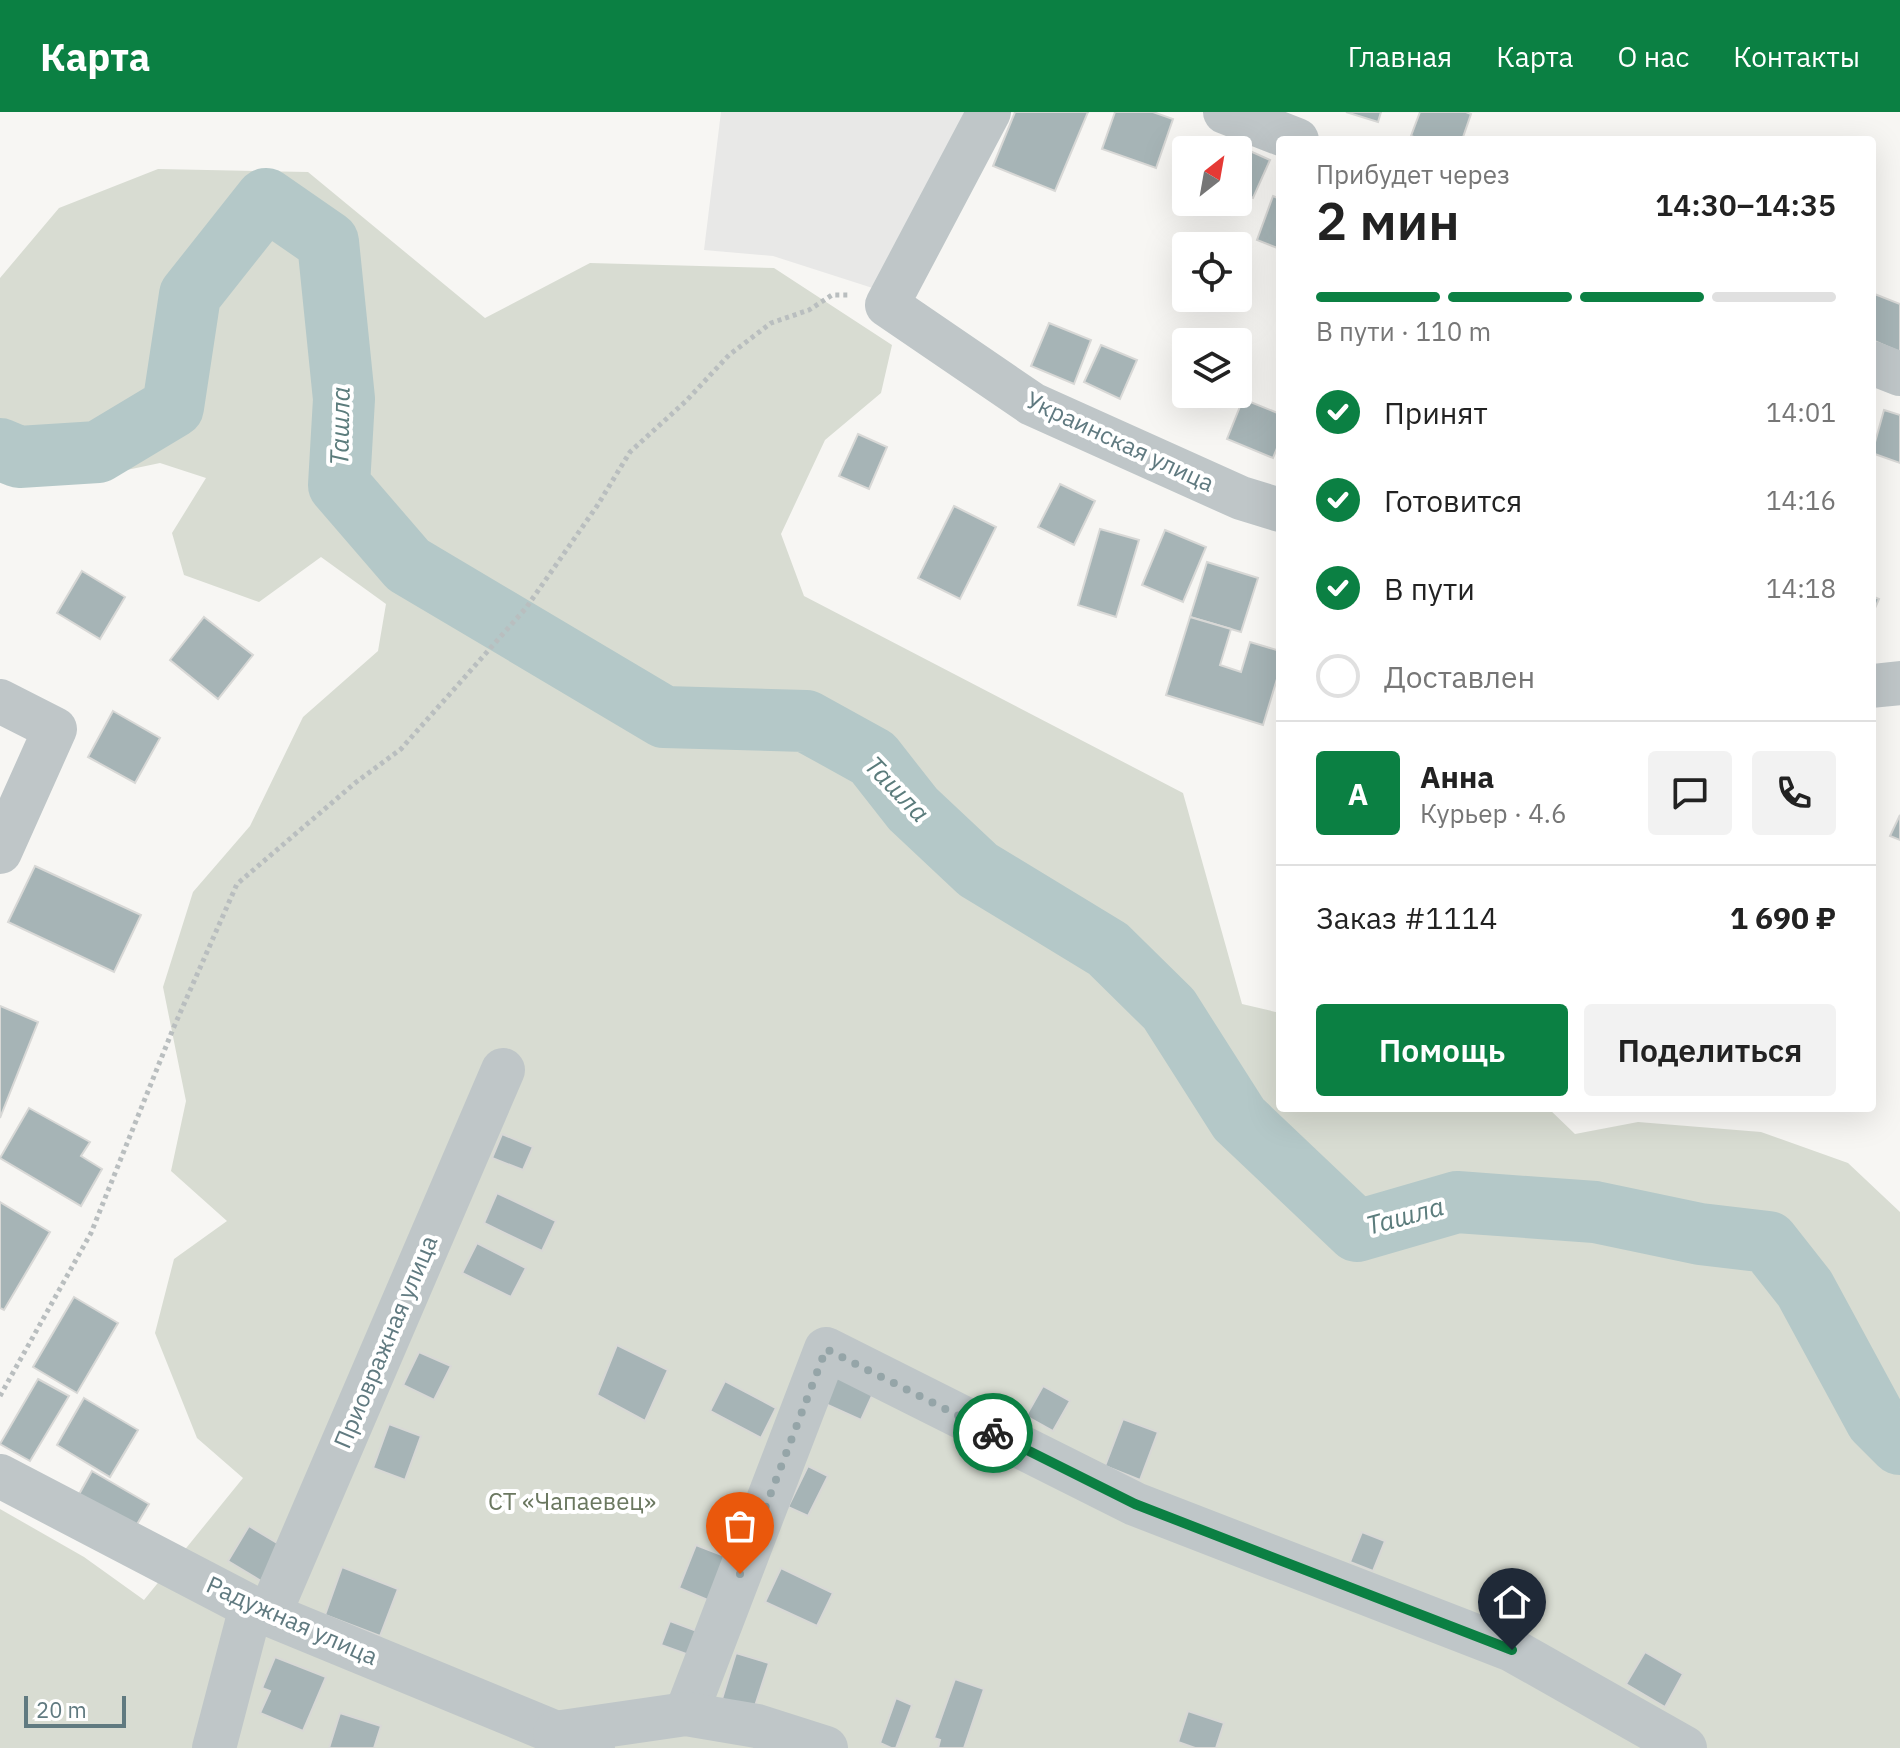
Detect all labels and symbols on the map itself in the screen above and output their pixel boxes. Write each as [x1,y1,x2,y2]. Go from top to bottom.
north arrow [1172,136,1252,216]
street label: Украинская улица [1021,383,1220,499]
water label: Ташла [321,386,357,466]
water label: Ташла [858,748,938,829]
water label: Ташла [1362,1188,1447,1242]
street label: Приовражная улица [326,1230,445,1453]
courier [953,1393,1033,1473]
park label: СТ «Чапаевец» [488,1485,656,1517]
pin [706,1492,774,1574]
street label: Радужная улица [202,1568,383,1672]
pin [1478,1568,1546,1650]
scale bar [24,1692,126,1728]

